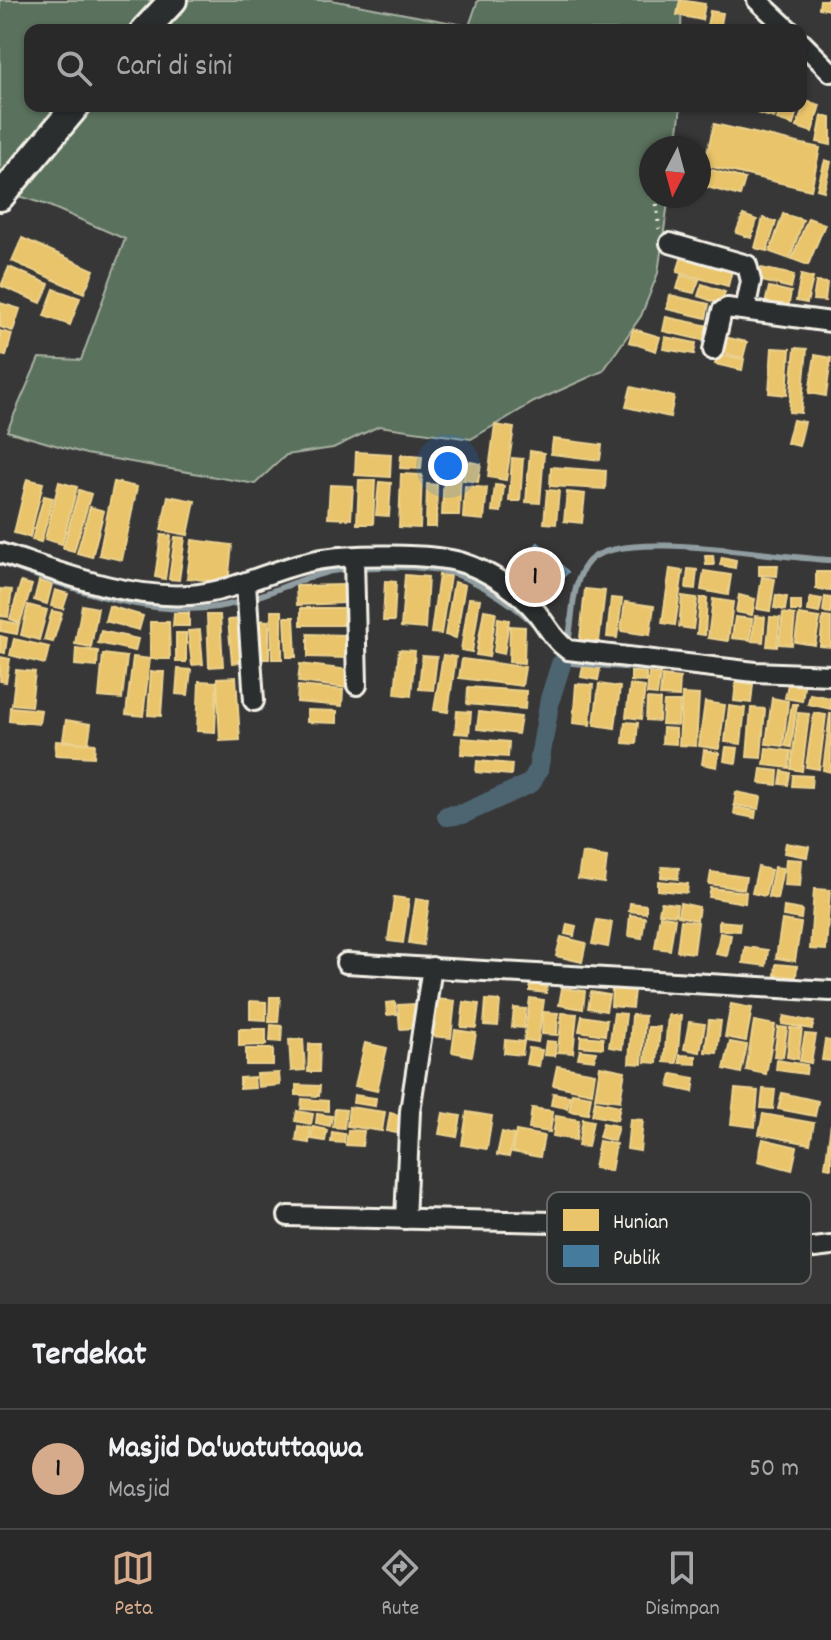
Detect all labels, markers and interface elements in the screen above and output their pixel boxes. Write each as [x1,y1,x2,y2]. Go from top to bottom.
search box [24,24,807,112]
icon: search [52,46,96,90]
text: Cari di sini [116,47,232,90]
north arrow [639,136,711,208]
your location [428,446,468,486]
pin: 1 [509,547,561,607]
legend [547,1192,811,1284]
text: Hunian [613,1208,668,1239]
text: Publik [613,1244,660,1275]
text: Terdekat [32,1332,147,1381]
text: Masjid Da'watuttaqwa [108,1429,362,1472]
text: 1 [55,1451,61,1488]
text: 50 m [749,1451,799,1488]
text: Masjid [108,1472,170,1509]
tab: Peta [111,1546,155,1625]
tab: Rute [378,1546,422,1625]
tab: Disimpan [645,1546,720,1625]

